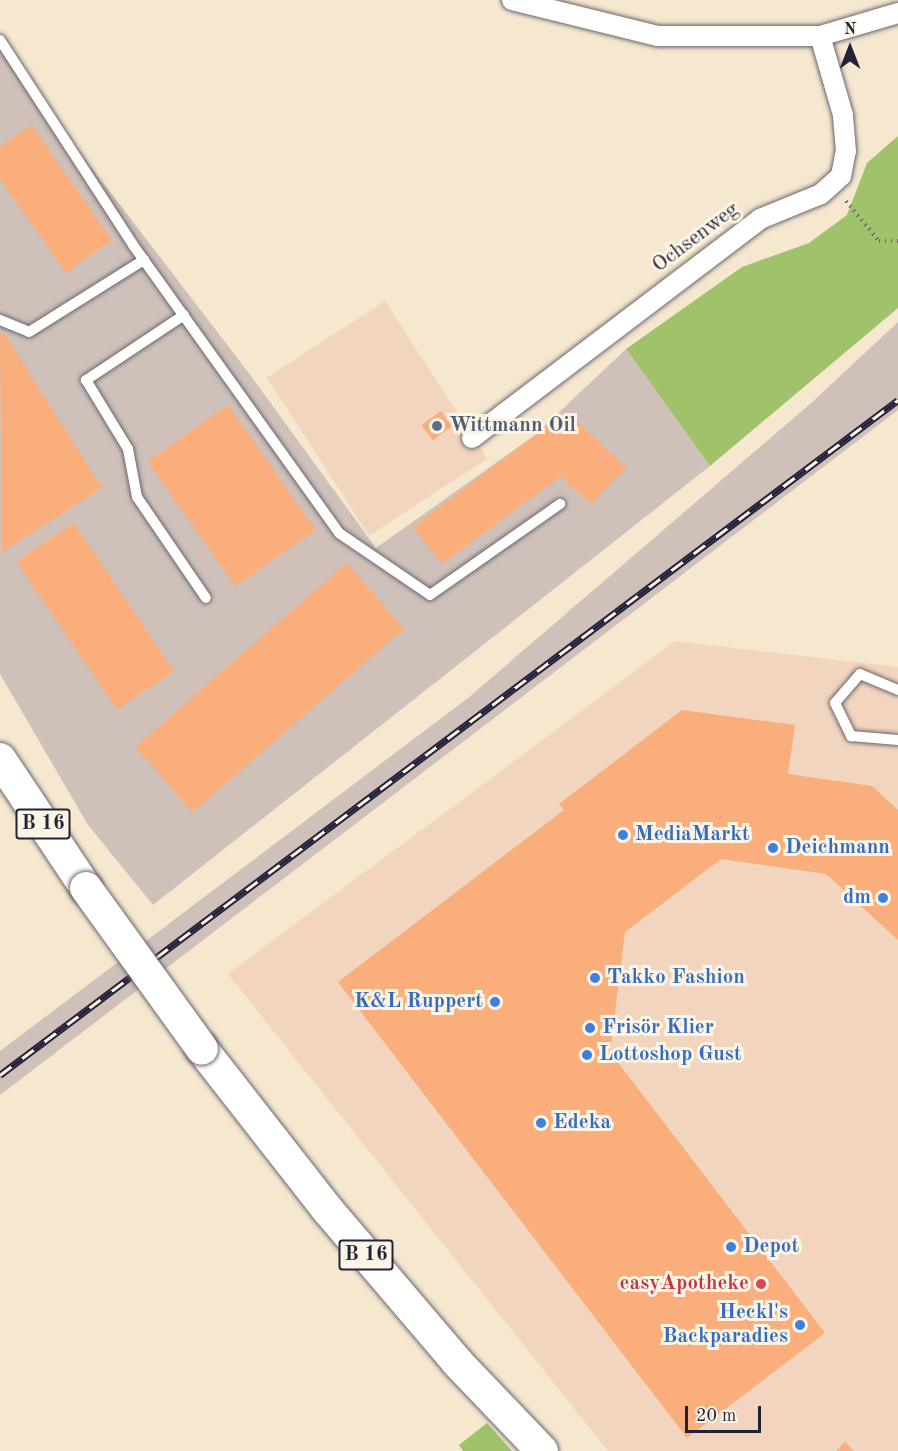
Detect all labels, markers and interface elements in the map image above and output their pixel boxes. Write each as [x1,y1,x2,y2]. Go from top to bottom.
north arrow [820,18,880,78]
text: N [844,22,856,38]
street label: Ochsenweg [648,197,744,279]
place label: Wittmann Oil [449,413,576,439]
marker: Wittmann Oil [430,419,444,433]
road number: B 16 [15,807,72,841]
place label: MediaMarkt [635,822,750,848]
marker: MediaMarkt [616,828,630,842]
place label: Deichmann [785,835,890,861]
marker: Deichmann [766,841,780,855]
place label: dm [843,885,871,911]
marker: dm [876,891,890,905]
place label: Takko Fashion [607,965,745,991]
marker: Takko Fashion [588,971,602,985]
place label: K&L Ruppert [354,989,483,1015]
marker: K&L Ruppert [488,995,502,1009]
place label: Frisör Klier [602,1015,714,1041]
marker: Frisör Klier [583,1021,597,1035]
place label: Lottoshop Gust [599,1042,742,1068]
marker: Lottoshop Gust [580,1048,594,1062]
place label: Edeka [553,1110,611,1136]
marker: Edeka [534,1116,548,1130]
place label: Depot [743,1234,799,1260]
road number: B 16 [338,1238,394,1272]
marker: Depot [724,1240,738,1254]
place label: easyApotheke [620,1271,749,1297]
marker: easyApotheke [754,1277,768,1291]
place label: Heckl's Backparadies [663,1300,788,1350]
marker: Heckl's Backparadies [793,1318,807,1332]
scale bar [688,1394,764,1432]
text: 20 m [696,1407,736,1425]

